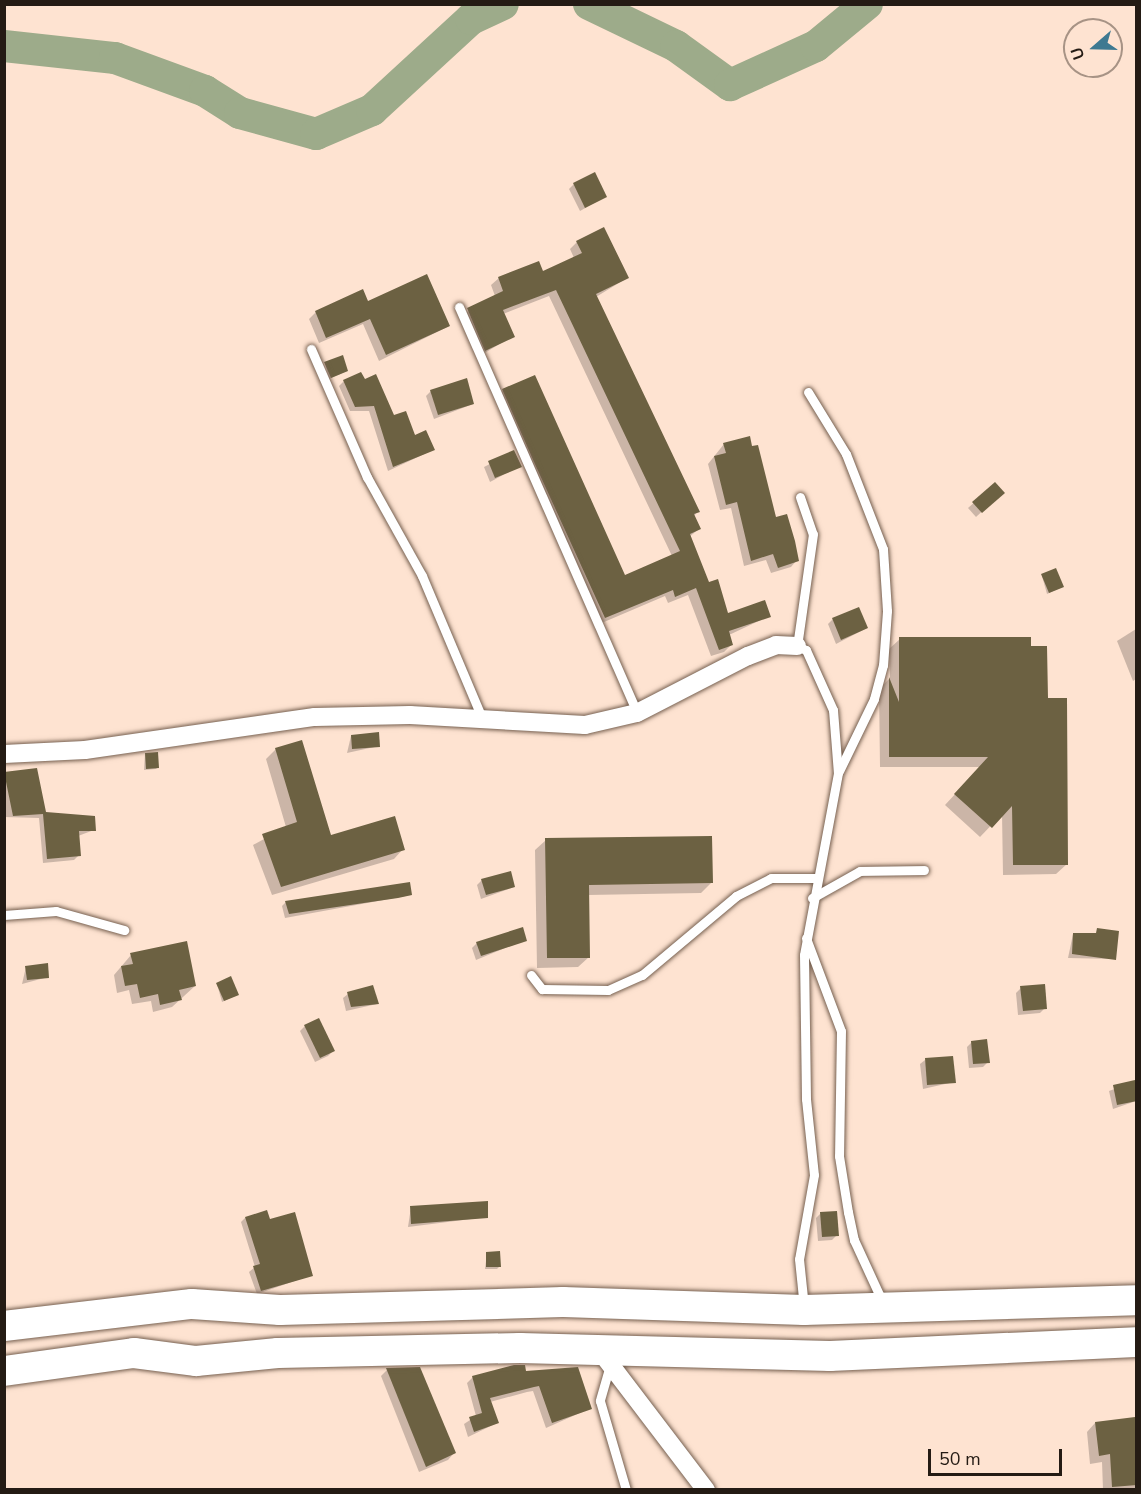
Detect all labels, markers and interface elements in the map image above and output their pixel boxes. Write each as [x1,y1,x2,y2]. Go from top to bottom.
north arrow [1063,18,1123,78]
text: U [1066,44,1090,63]
scale bar [931,1437,1064,1475]
text: 50 m [939,1447,981,1471]

